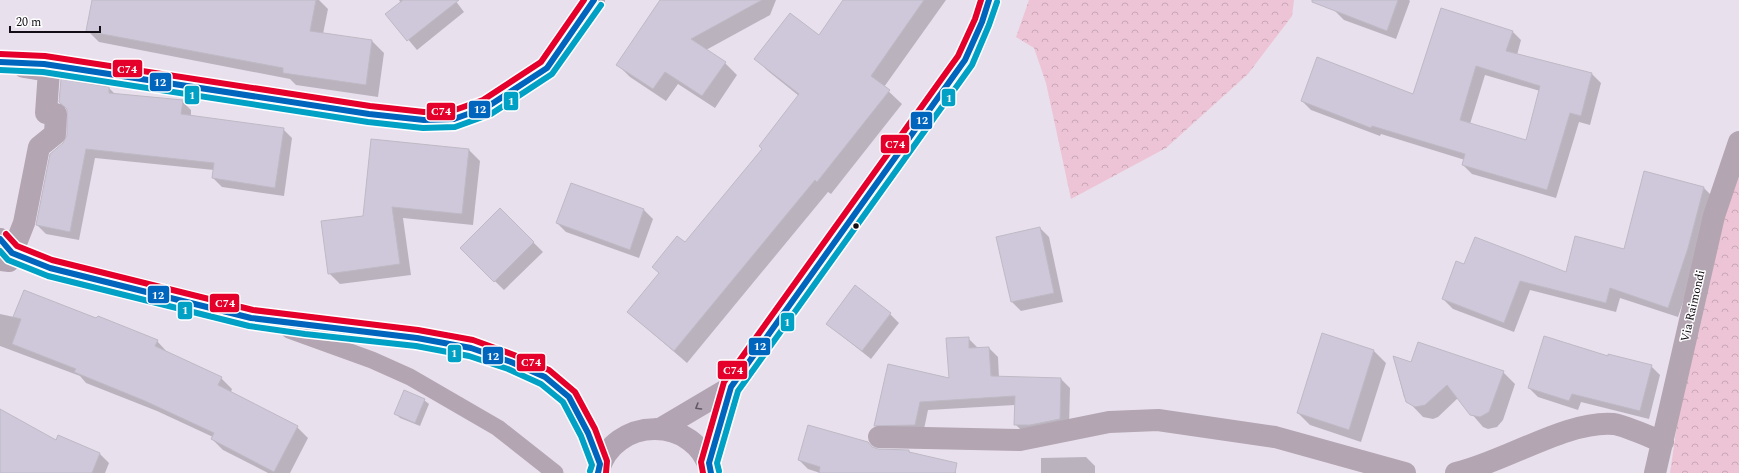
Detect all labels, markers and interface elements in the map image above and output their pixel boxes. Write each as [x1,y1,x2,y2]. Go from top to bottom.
scale bar [10,8,100,34]
text: 20 m [16,13,41,32]
line badge: C74 [112,59,143,78]
text: C74 [117,61,138,78]
line badge: 12 [149,72,172,92]
text: 12 [154,74,166,91]
line badge: 1 [184,85,200,105]
text: 1 [189,87,195,104]
line badge: 1 [941,88,956,107]
text: 1 [946,90,952,107]
line badge: 1 [503,91,519,111]
text: 1 [508,93,514,110]
line badge: 12 [468,100,491,119]
text: 12 [474,101,486,118]
line badge: C74 [426,102,456,121]
text: C74 [431,103,452,120]
line badge: 12 [910,111,933,130]
text: 12 [916,112,928,129]
line badge: C74 [880,134,910,154]
text: C74 [885,136,906,153]
unlabelled marker [851,221,861,231]
street label: Via Raimondi [1675,268,1711,344]
line badge: 12 [147,285,170,304]
text: 12 [152,287,164,304]
line badge: C74 [209,293,240,313]
text: C74 [215,295,236,312]
line badge: 1 [177,301,193,320]
text: 1 [182,302,188,319]
line badge: 1 [780,312,795,332]
text: 1 [784,314,790,331]
line badge: 12 [748,337,771,356]
text: 12 [754,338,766,355]
line badge: 1 [447,344,462,363]
text: 1 [451,345,457,362]
line badge: 12 [482,346,504,365]
text: 12 [487,348,499,365]
line badge: C74 [516,353,546,372]
text: C74 [521,354,542,371]
line badge: C74 [717,360,748,380]
text: C74 [723,362,744,379]
one-way arrow [695,402,702,410]

